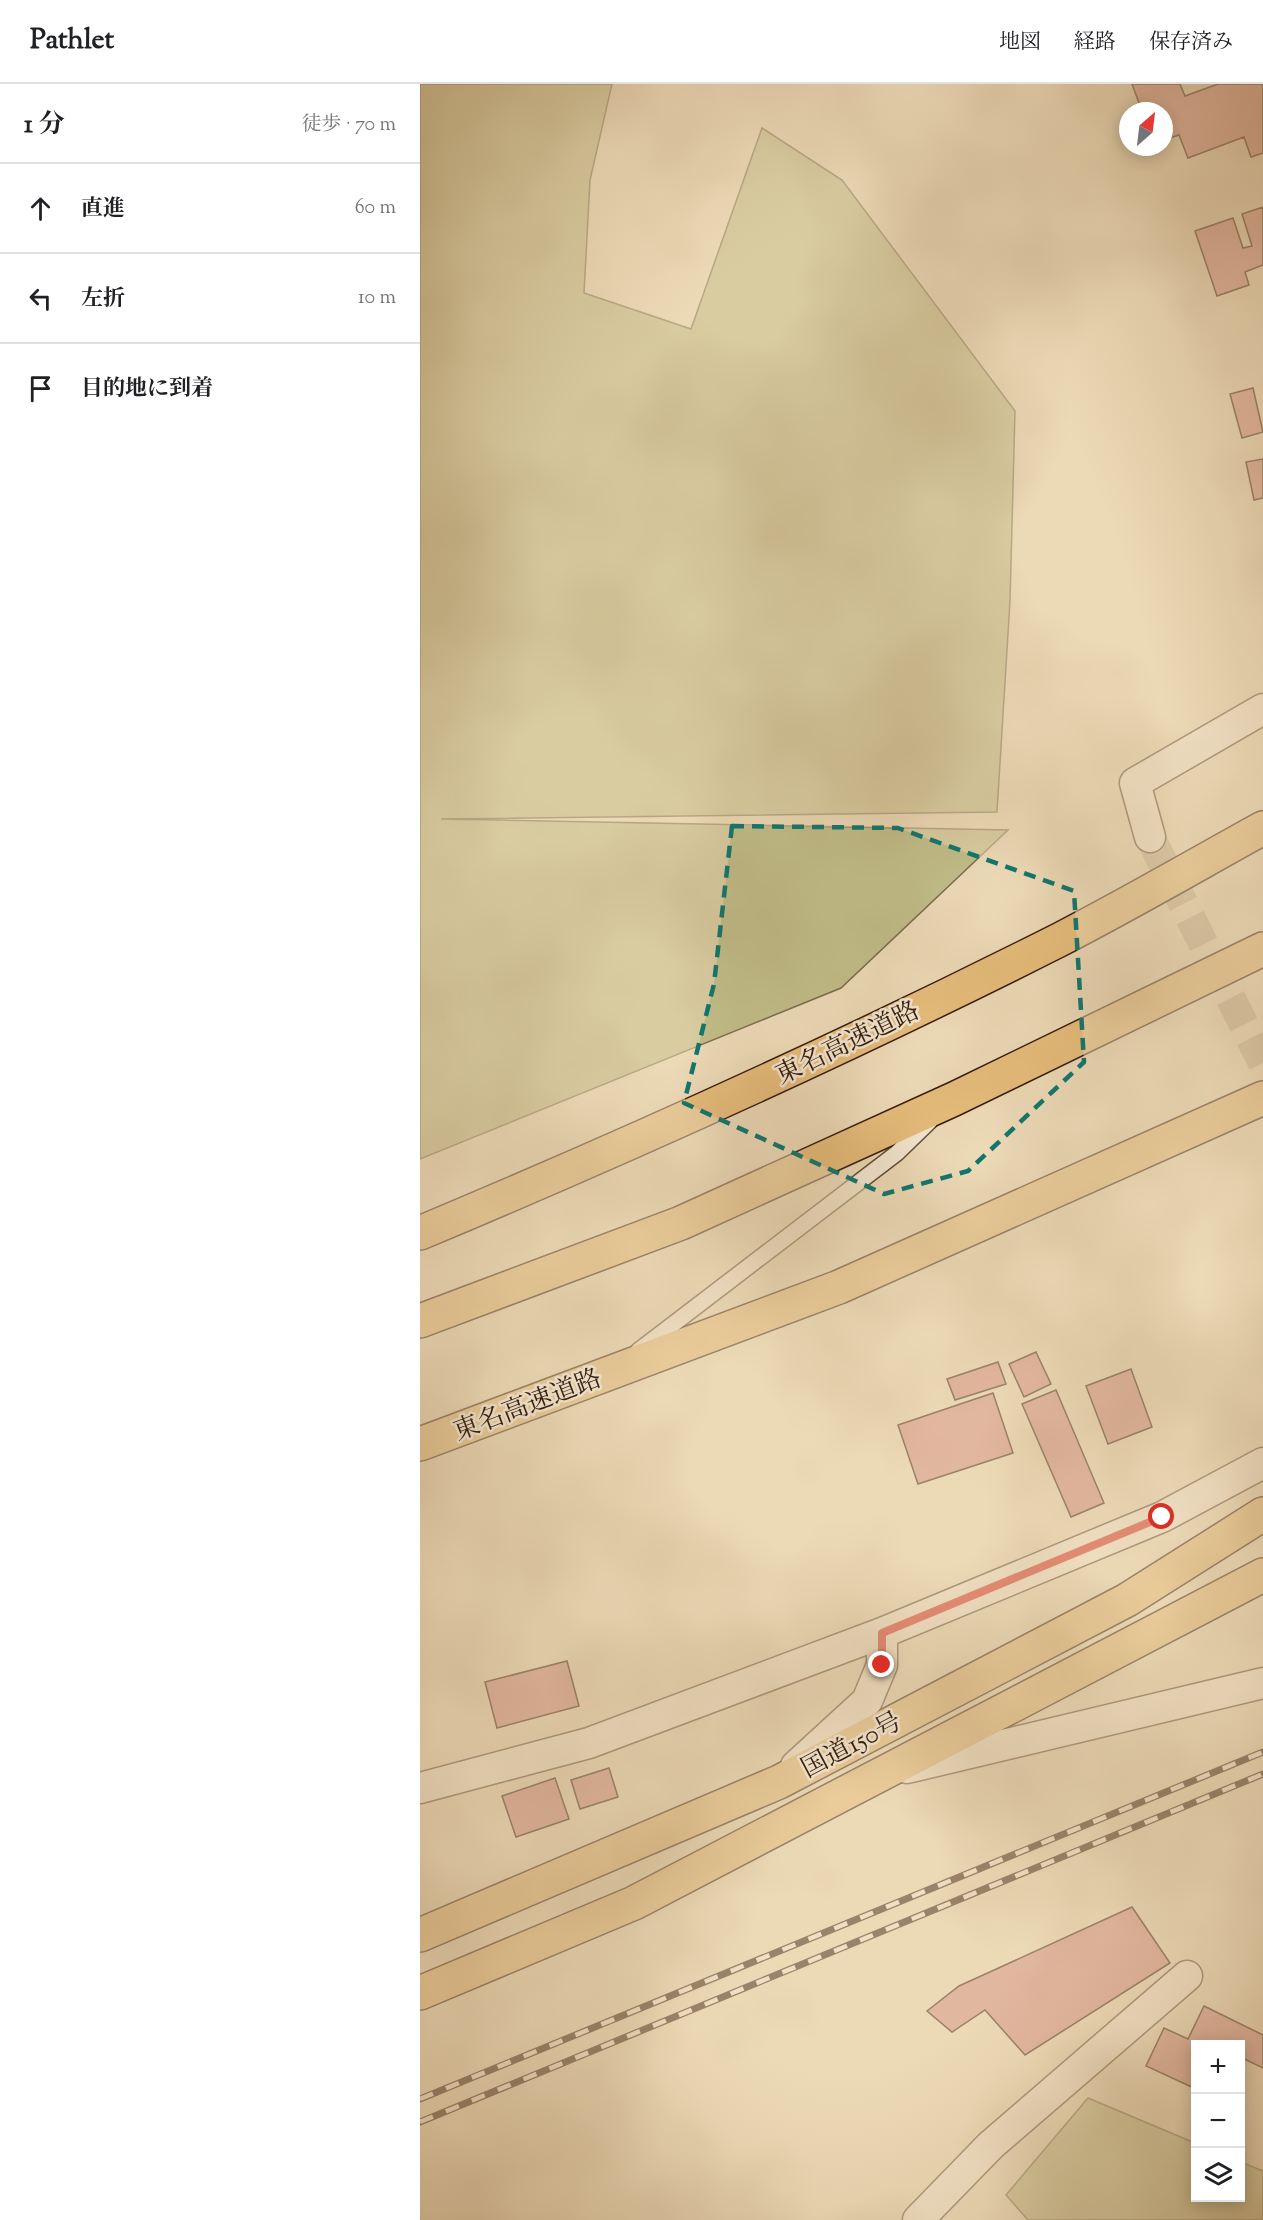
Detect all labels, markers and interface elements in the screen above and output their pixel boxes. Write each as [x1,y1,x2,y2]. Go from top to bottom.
text: Pathlet [30,21,114,61]
text: 地図 [999,28,1041,58]
text: 経路 [1074,28,1116,58]
text: 保存済み [1149,28,1233,58]
north arrow [1119,102,1173,156]
text: 1 分 [24,107,64,144]
text: 徒歩 · 70 m [301,111,396,140]
icon: ahead [24,192,57,225]
text: 直進 [81,194,125,226]
text: 60 m [355,194,396,223]
icon: left [24,282,57,315]
text: 左折 [81,284,125,316]
text: 10 m [358,284,396,313]
icon: arrive [24,372,57,405]
text: 目的地に到着 [81,374,213,406]
street label: 東名高速道路 [770,993,926,1095]
street label: 東名高速道路 [448,1361,607,1452]
route start [1148,1503,1174,1529]
route end [868,1651,894,1677]
street label: 国道150号 [795,1704,909,1788]
map controls [1191,2040,1245,2202]
button: + [1191,2040,1245,2094]
button: − [1191,2094,1245,2148]
button: layers [1191,2148,1245,2202]

